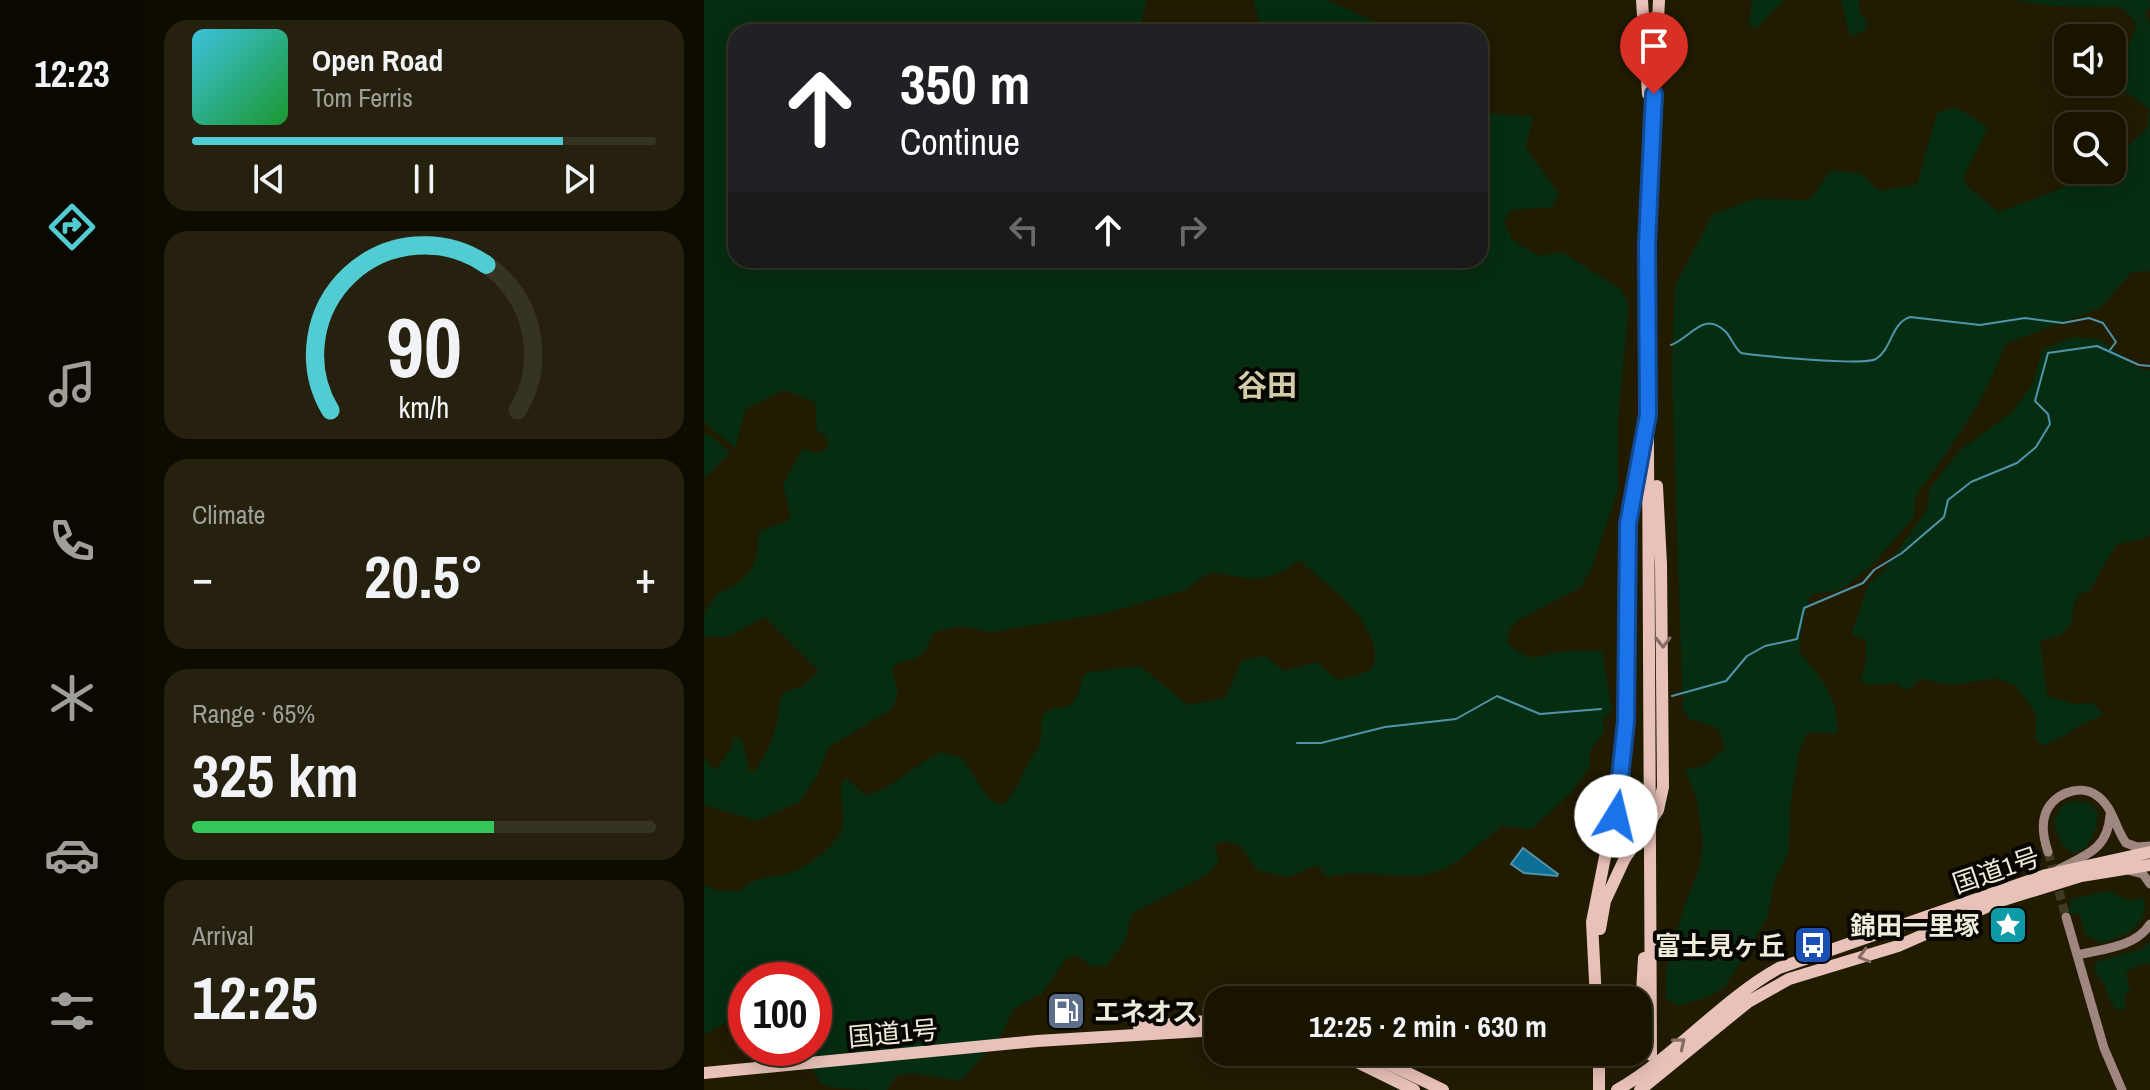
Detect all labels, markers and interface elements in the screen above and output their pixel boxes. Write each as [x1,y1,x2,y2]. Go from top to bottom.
pin [1620,12,1688,94]
icon: arrive [1632,24,1676,68]
map controls [2054,24,2126,184]
button: sound [2054,24,2126,96]
text: Open Road [312,40,443,80]
text: 350 m [900,46,1030,121]
text: 12:23 [34,50,110,98]
icon: ahead [768,56,872,160]
text: Tom Ferris [312,80,413,115]
button: search [2054,112,2126,184]
text: Continue [900,118,1020,166]
icon: previous [247,157,291,201]
icon: pause [402,157,446,201]
icon: next [557,157,601,201]
icon: directions [44,199,100,255]
icon: left [1002,208,1046,252]
icon: ahead [1086,208,1130,252]
icon: right [1170,208,1214,252]
text: 90 [386,290,462,402]
icon: music [44,356,100,412]
district label: 谷田 [1237,365,1297,405]
text: km/h [399,388,449,427]
text: Climate [192,497,265,532]
icon: phone [44,513,100,569]
text: 20.5° [364,536,484,617]
text: − [192,547,213,607]
text: + [635,547,656,607]
one-way arrow [1654,636,1671,649]
icon: climate [44,670,100,726]
text: Range · 65% [192,696,315,731]
text: 325 km [192,735,359,816]
position arrow [1574,774,1658,858]
icon: car [44,827,100,883]
street label: 国道1号 [1948,839,2044,901]
place icon: 錦田一里塚 [1987,904,2029,946]
place label: 錦田一里塚 [1850,908,1980,943]
text: Arrival [192,918,254,953]
bus stop icon: 富士見ヶ丘 [1792,924,1834,966]
place label: 富士見ヶ丘 [1655,928,1785,963]
one-way arrow [1857,947,1871,963]
text: 12:25 [192,957,318,1038]
speed limit sign: 100 [728,962,832,1066]
icon: filters [44,983,100,1039]
fuel station icon: エネオス [1045,990,1087,1032]
place label: エネオス [1094,994,1198,1029]
text: 12:25 · 2 min · 630 m [1309,1006,1547,1046]
street label: 国道1号 [847,1012,939,1054]
one-way arrow [1671,1039,1686,1053]

